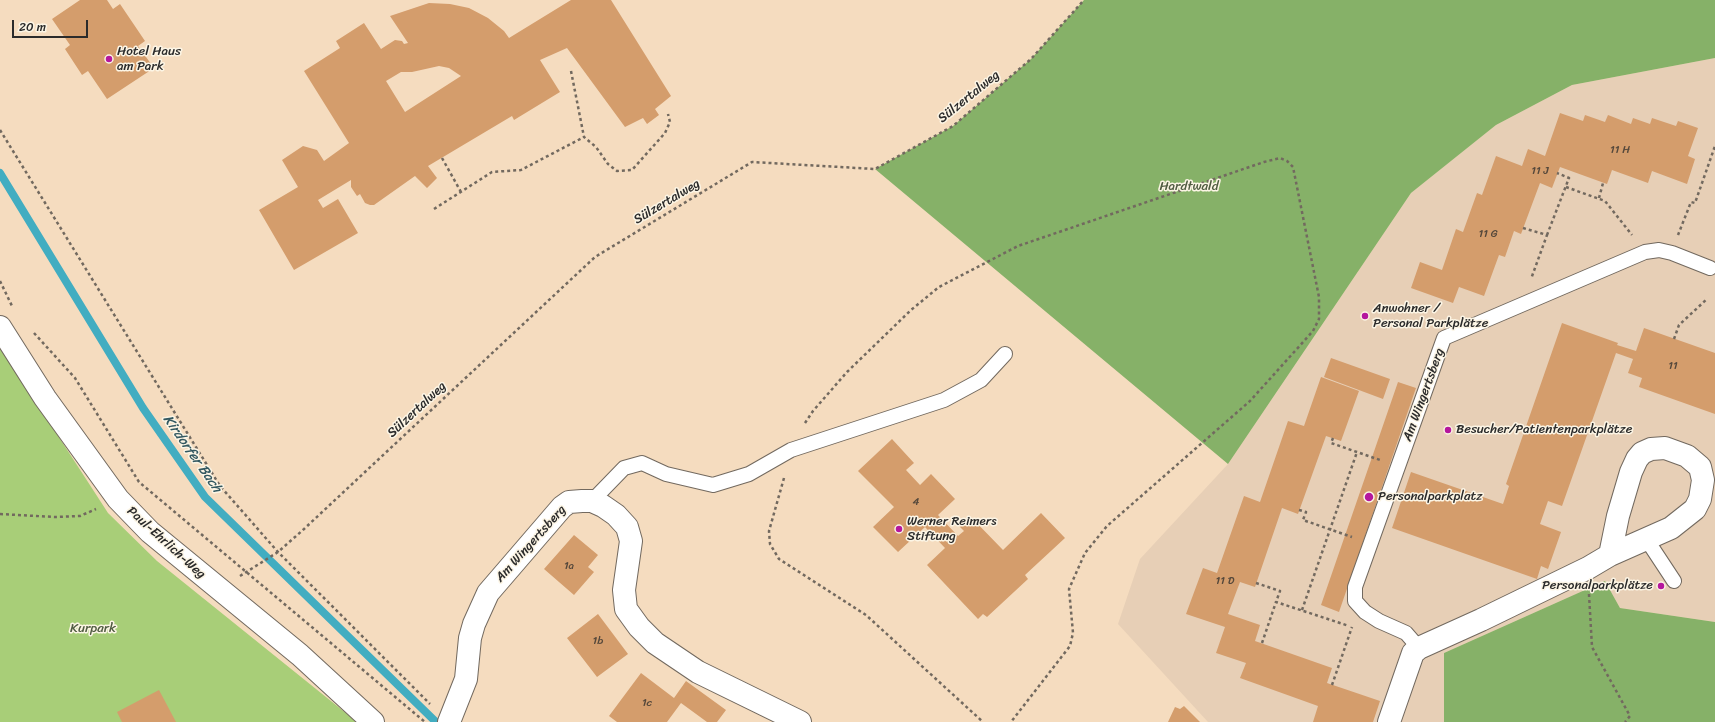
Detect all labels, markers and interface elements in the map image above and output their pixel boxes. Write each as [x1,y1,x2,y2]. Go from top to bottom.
scale bar [14,12,90,38]
text: 20 m [19,16,46,38]
place label: Hotel Haus am Park [117,44,181,75]
marker: Hotel Haus am Park [104,54,114,64]
street label: Sülzertalweg [935,67,1003,127]
house number: 11 H [1610,143,1630,157]
house number: 11 J [1531,164,1549,178]
street label: Sülzertalweg [631,176,703,228]
park label: Hardtwald [1159,179,1219,195]
house number: 11 G [1478,227,1498,241]
place label: Anwohner / Personal Parkplätze [1373,301,1488,332]
marker: Anwohner / Personal Parkplätze [1360,311,1370,321]
street label: Am Wingertsberg [1400,346,1448,444]
house number: 11 [1668,359,1678,373]
street label: Sülzertalweg [384,379,450,441]
water label: Kirdorfer Bach [159,412,225,496]
place label: Besucher/Patientenparkplätze [1456,422,1632,438]
marker: Besucher/Patientenparkplätze [1443,425,1453,435]
place label: Personalparkplatz [1378,489,1482,505]
marker: Personalparkplatz [1363,491,1375,503]
house number: 4 [913,495,919,509]
street label: Am Wingertsberg [492,502,570,586]
street label: Paul-Ehrlich-Weg [123,504,209,582]
place label: Werner Reimers Stiftung [907,514,997,545]
marker: Werner Reimers Stiftung [894,524,904,534]
house number: 1a [564,559,574,573]
house number: 11 D [1216,574,1234,588]
place label: Personalparkplätze [1542,578,1653,594]
marker: Personalparkplätze [1656,581,1666,591]
park label: Kurpark [70,621,116,637]
house number: 1b [593,634,603,648]
house number: 1c [642,696,652,710]

